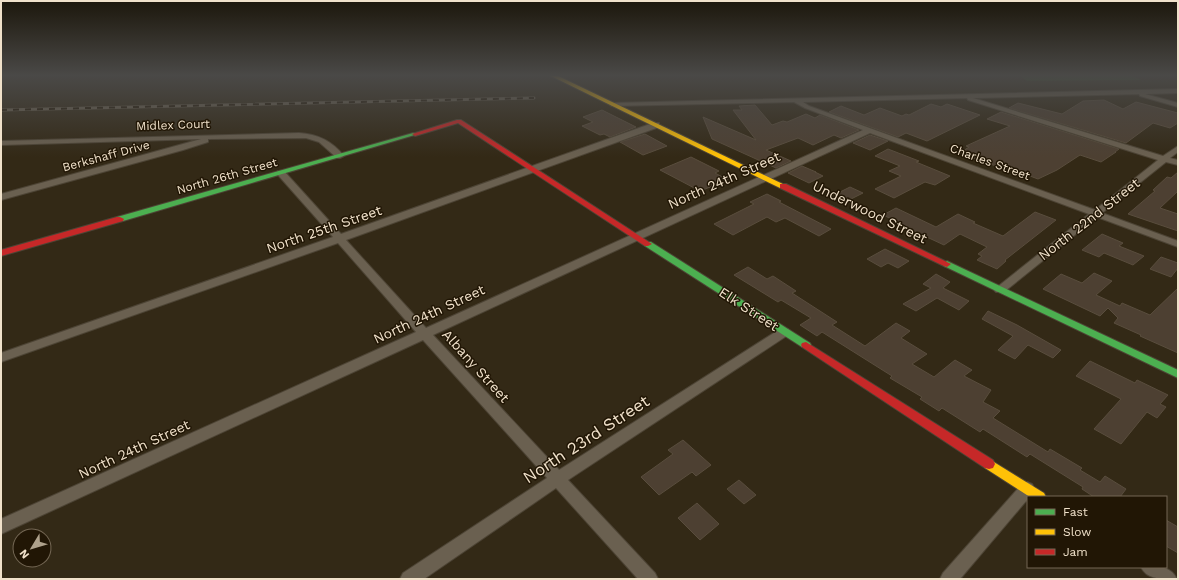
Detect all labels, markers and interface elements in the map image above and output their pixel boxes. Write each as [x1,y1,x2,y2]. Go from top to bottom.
street label: Midlex Court [136,117,210,133]
street label: Berkshaff Drive [61,138,151,174]
street label: Charles Street [948,141,1032,183]
street label: North 24th Street [666,148,783,212]
street label: North 26th Street [175,155,279,197]
street label: North 22nd Street [1035,174,1143,263]
street label: Underwood Street [810,177,930,247]
street label: North 25th Street [264,202,384,256]
street label: North 24th Street [371,281,487,347]
street label: Elk Street [716,284,782,334]
street label: Albany Street [439,326,513,406]
street label: North 23rd Street [519,391,653,487]
street label: North 24th Street [76,416,192,482]
legend [1027,496,1167,568]
text: Fast [1063,505,1088,519]
text: Slow [1063,525,1091,539]
north arrow [12,528,52,568]
text: Jam [1063,545,1088,559]
text: N [17,547,32,561]

